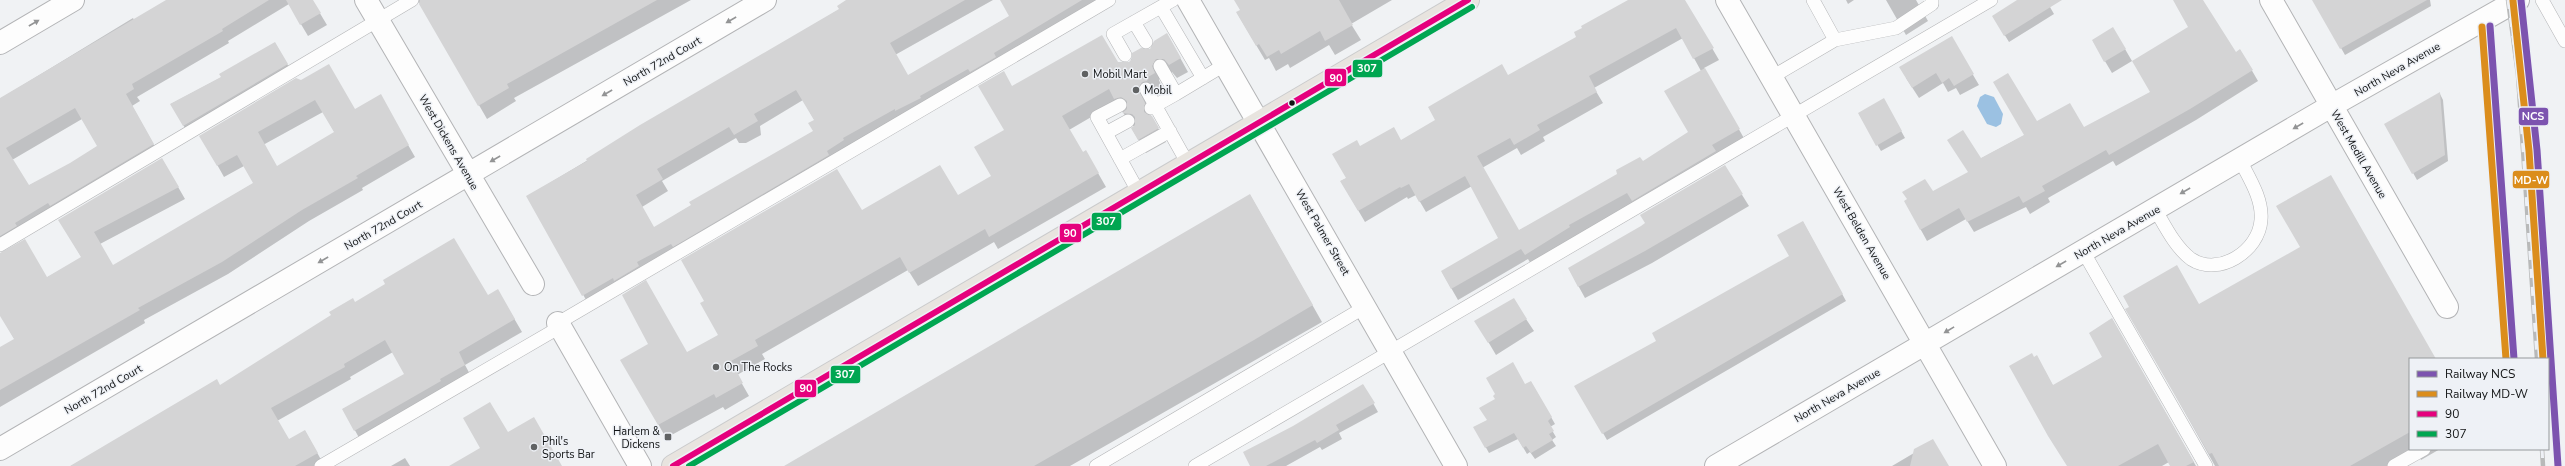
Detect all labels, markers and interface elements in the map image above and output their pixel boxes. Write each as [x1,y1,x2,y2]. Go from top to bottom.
one-way arrow [726,16,737,23]
one-way arrow [28,19,40,26]
street label: North 72nd Court [621,33,704,90]
street label: North Neva Avenue [2352,39,2443,100]
line badge: 307 [1352,59,1383,78]
text: 307 [1357,61,1377,76]
place label: Mobil Mart [1093,67,1147,82]
line badge: 90 [1324,68,1347,87]
marker: Mobil Mart [1080,69,1090,79]
text: 90 [1329,71,1343,86]
place label: Mobil [1144,83,1172,98]
marker: Mobil [1131,85,1141,95]
one-way arrow [601,89,613,96]
street label: West Dickens Avenue [415,92,482,193]
unlabelled marker [1287,98,1297,108]
street label: West Medill Avenue [2327,107,2390,202]
line badge: NCS [2518,107,2549,126]
text: NCS [2522,109,2544,124]
one-way arrow [2292,122,2304,129]
one-way arrow [489,155,501,162]
line badge: MD-W [2512,170,2550,189]
text: MD-W [2514,173,2549,188]
street label: West Belden Avenue [1829,184,1894,282]
street label: West Palmer Street [1292,186,1353,278]
one-way arrow [2179,188,2191,195]
street label: North 72nd Court [342,197,425,254]
street label: North Neva Avenue [2072,202,2163,263]
line badge: 307 [1091,212,1122,231]
text: 307 [1096,214,1116,229]
line badge: 90 [1059,223,1082,243]
text: 90 [1063,226,1077,241]
one-way arrow [317,256,329,263]
one-way arrow [2055,261,2067,268]
one-way arrow [1943,326,1955,333]
legend [2409,358,2549,450]
place label: On The Rocks [724,360,792,375]
street label: North 72nd Court [62,361,145,418]
marker: On The Rocks [711,362,721,372]
line badge: 307 [830,365,861,384]
street label: North Neva Avenue [1792,365,1883,426]
text: Railway NCS [2445,366,2515,382]
text: 307 [835,367,855,382]
line badge: 90 [794,379,817,398]
text: 90 [799,381,813,396]
text: Railway MD-W [2445,386,2528,402]
text: 90 [2445,406,2459,422]
place label: Harlem & Dickens [613,424,660,452]
text: 307 [2445,426,2467,442]
marker: Harlem & Dickens [663,432,673,442]
place label: Phil's Sports Bar [542,434,595,462]
marker: Phil's Sports Bar [529,442,539,452]

